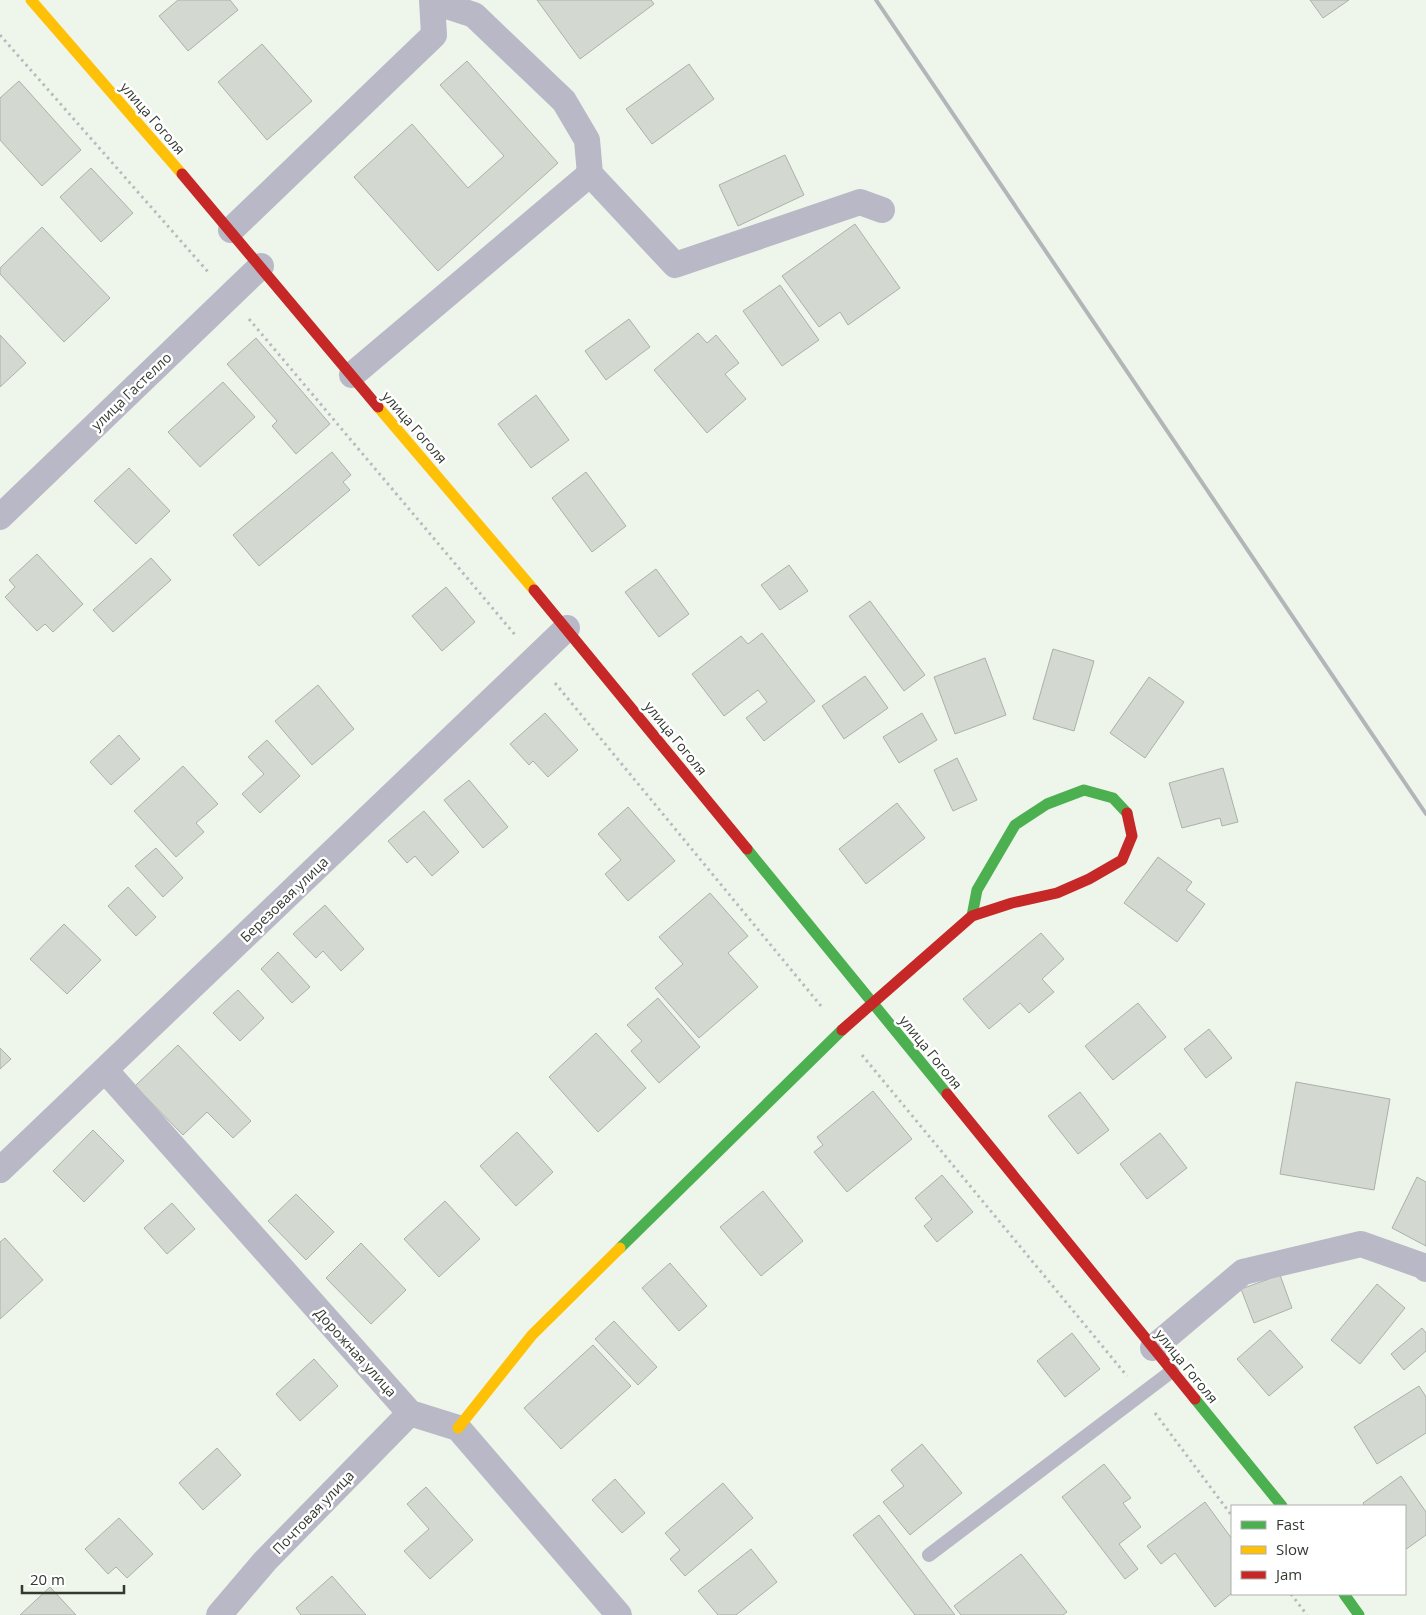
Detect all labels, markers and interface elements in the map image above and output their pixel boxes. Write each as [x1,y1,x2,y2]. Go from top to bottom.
street label: улица Гоголя [116,78,190,158]
street label: улица Гастелло [87,348,175,434]
street label: улица Гоголя [378,387,452,467]
street label: улица Гоголя [640,697,712,779]
street label: Березовая улица [236,852,332,946]
street label: улица Гоголя [895,1011,967,1093]
street label: Дорожная улица [311,1303,401,1401]
street label: улица Гоголя [1151,1325,1223,1407]
street label: Почтовая улица [268,1466,358,1558]
legend [1231,1505,1406,1595]
text: Fast [1276,1514,1305,1534]
text: Slow [1276,1539,1309,1559]
scale bar [22,1562,125,1594]
text: Jam [1274,1564,1302,1584]
text: 20 m [30,1569,65,1589]

